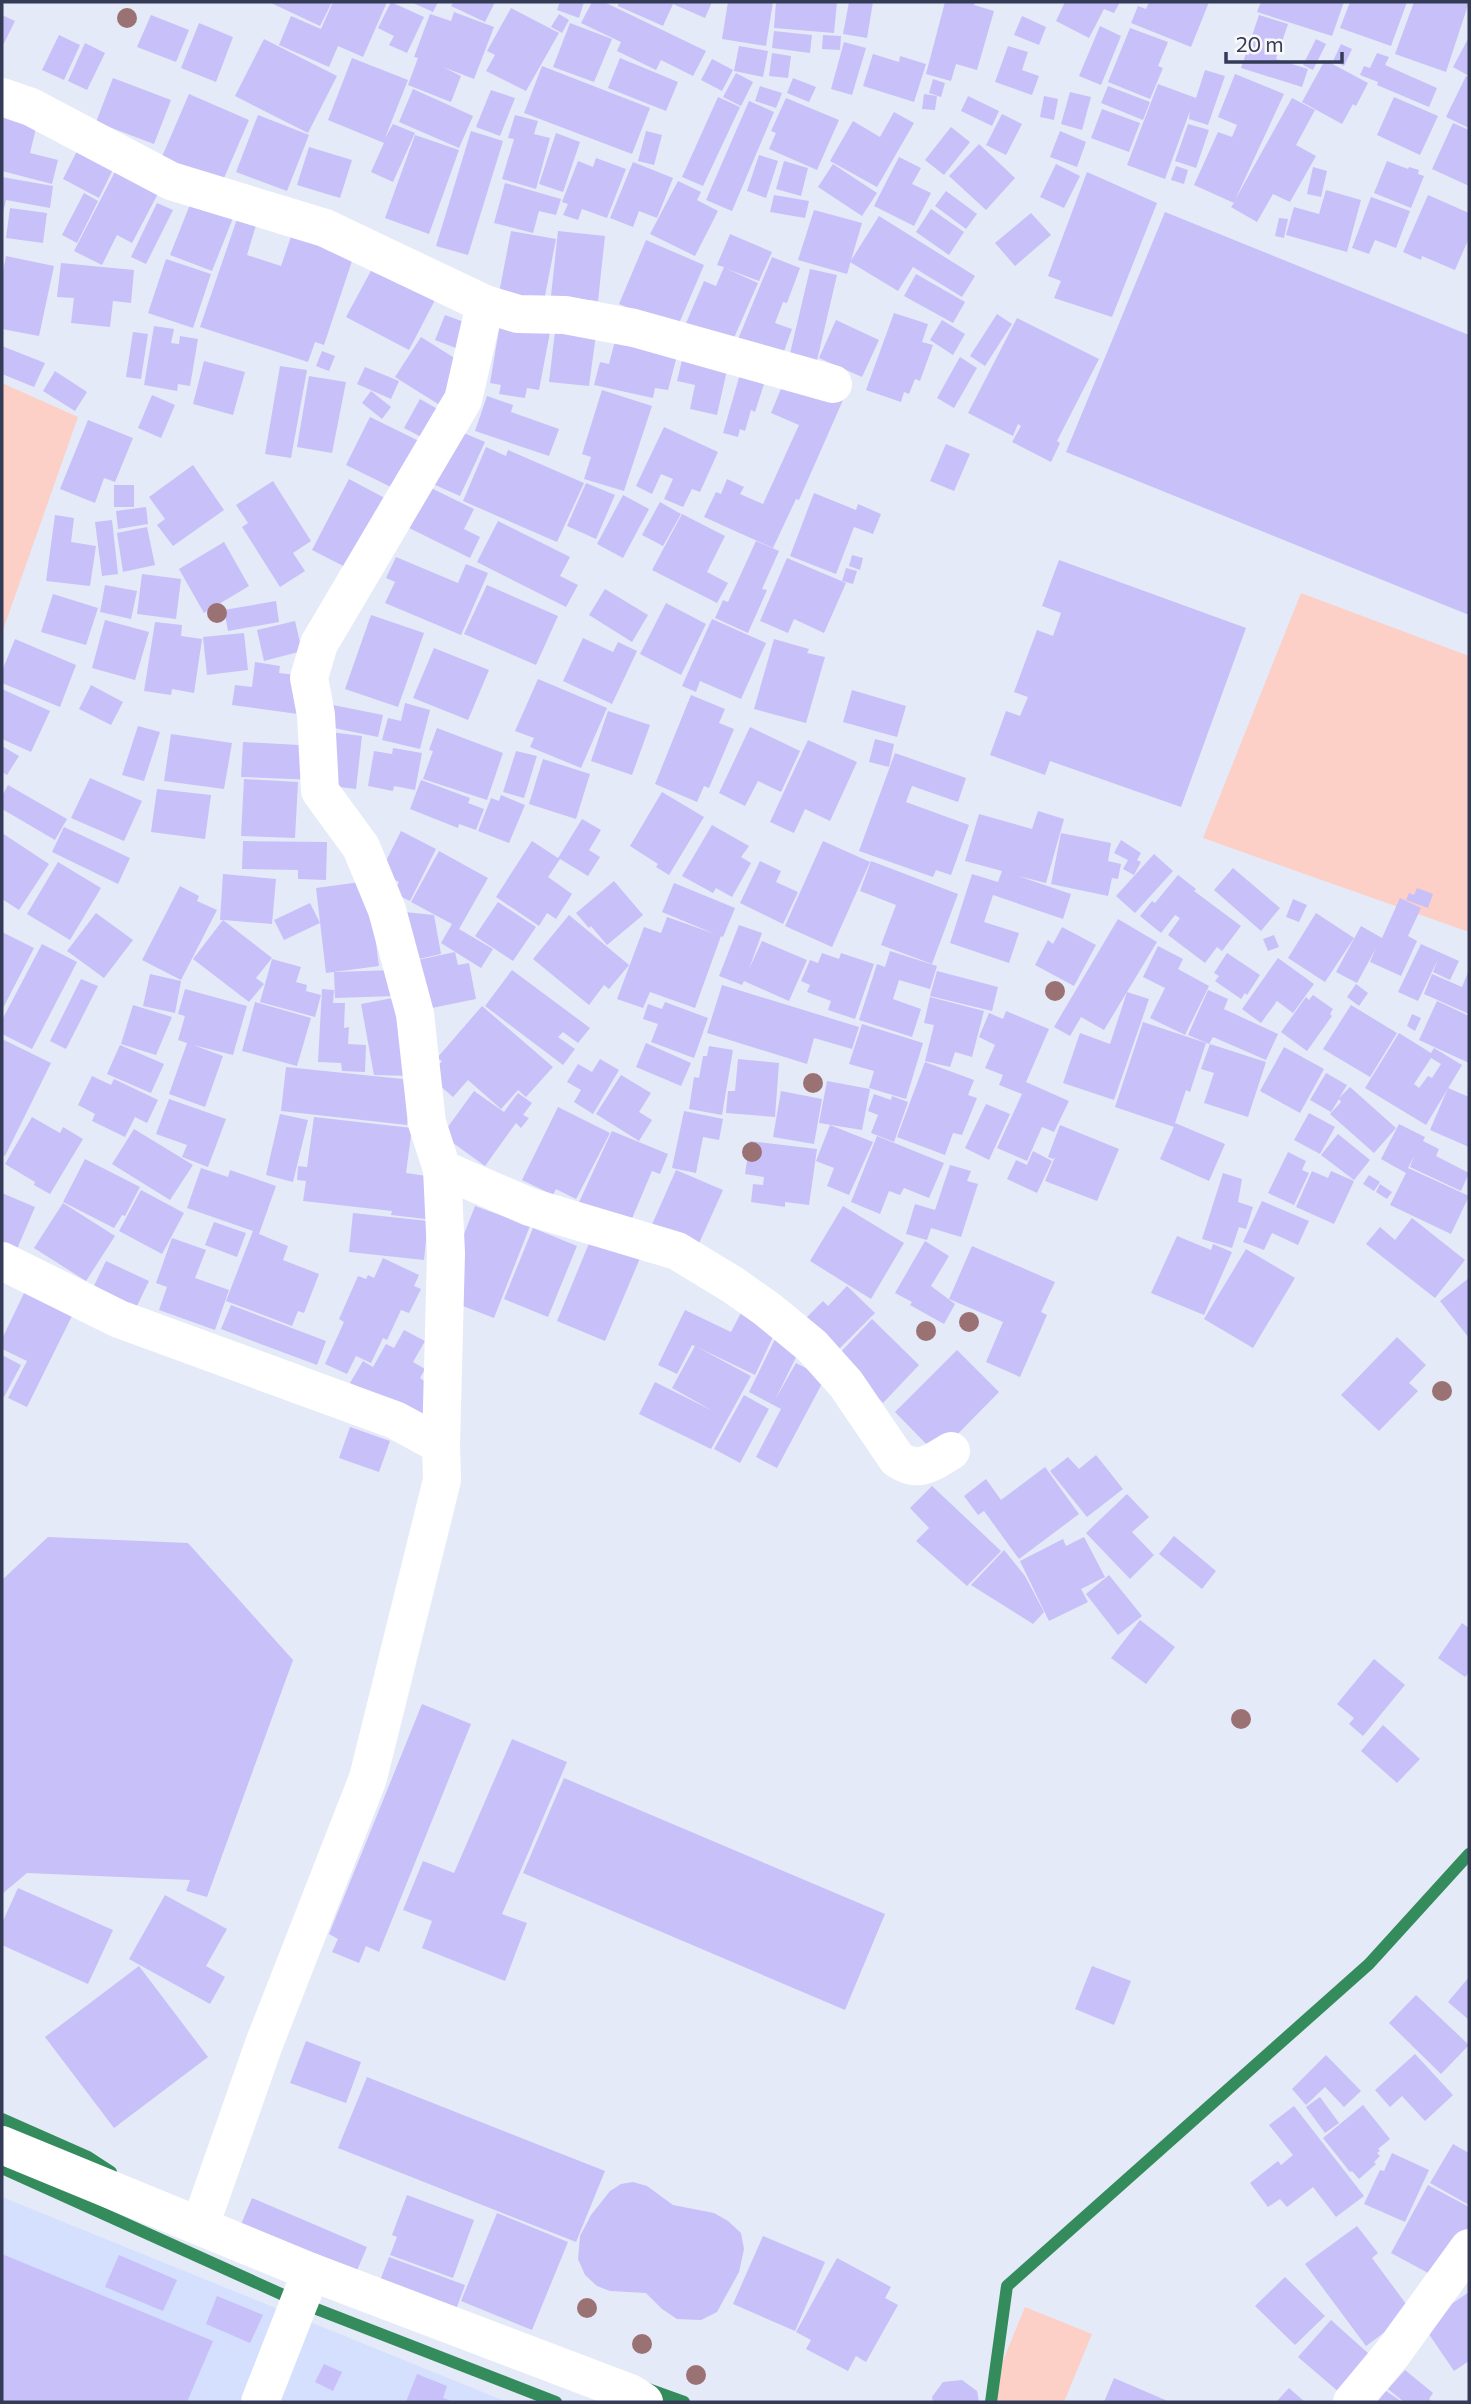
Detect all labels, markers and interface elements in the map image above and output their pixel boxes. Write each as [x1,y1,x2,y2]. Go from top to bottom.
scale bar [1226,21,1342,65]
text: 20 m [1236,31,1284,56]

